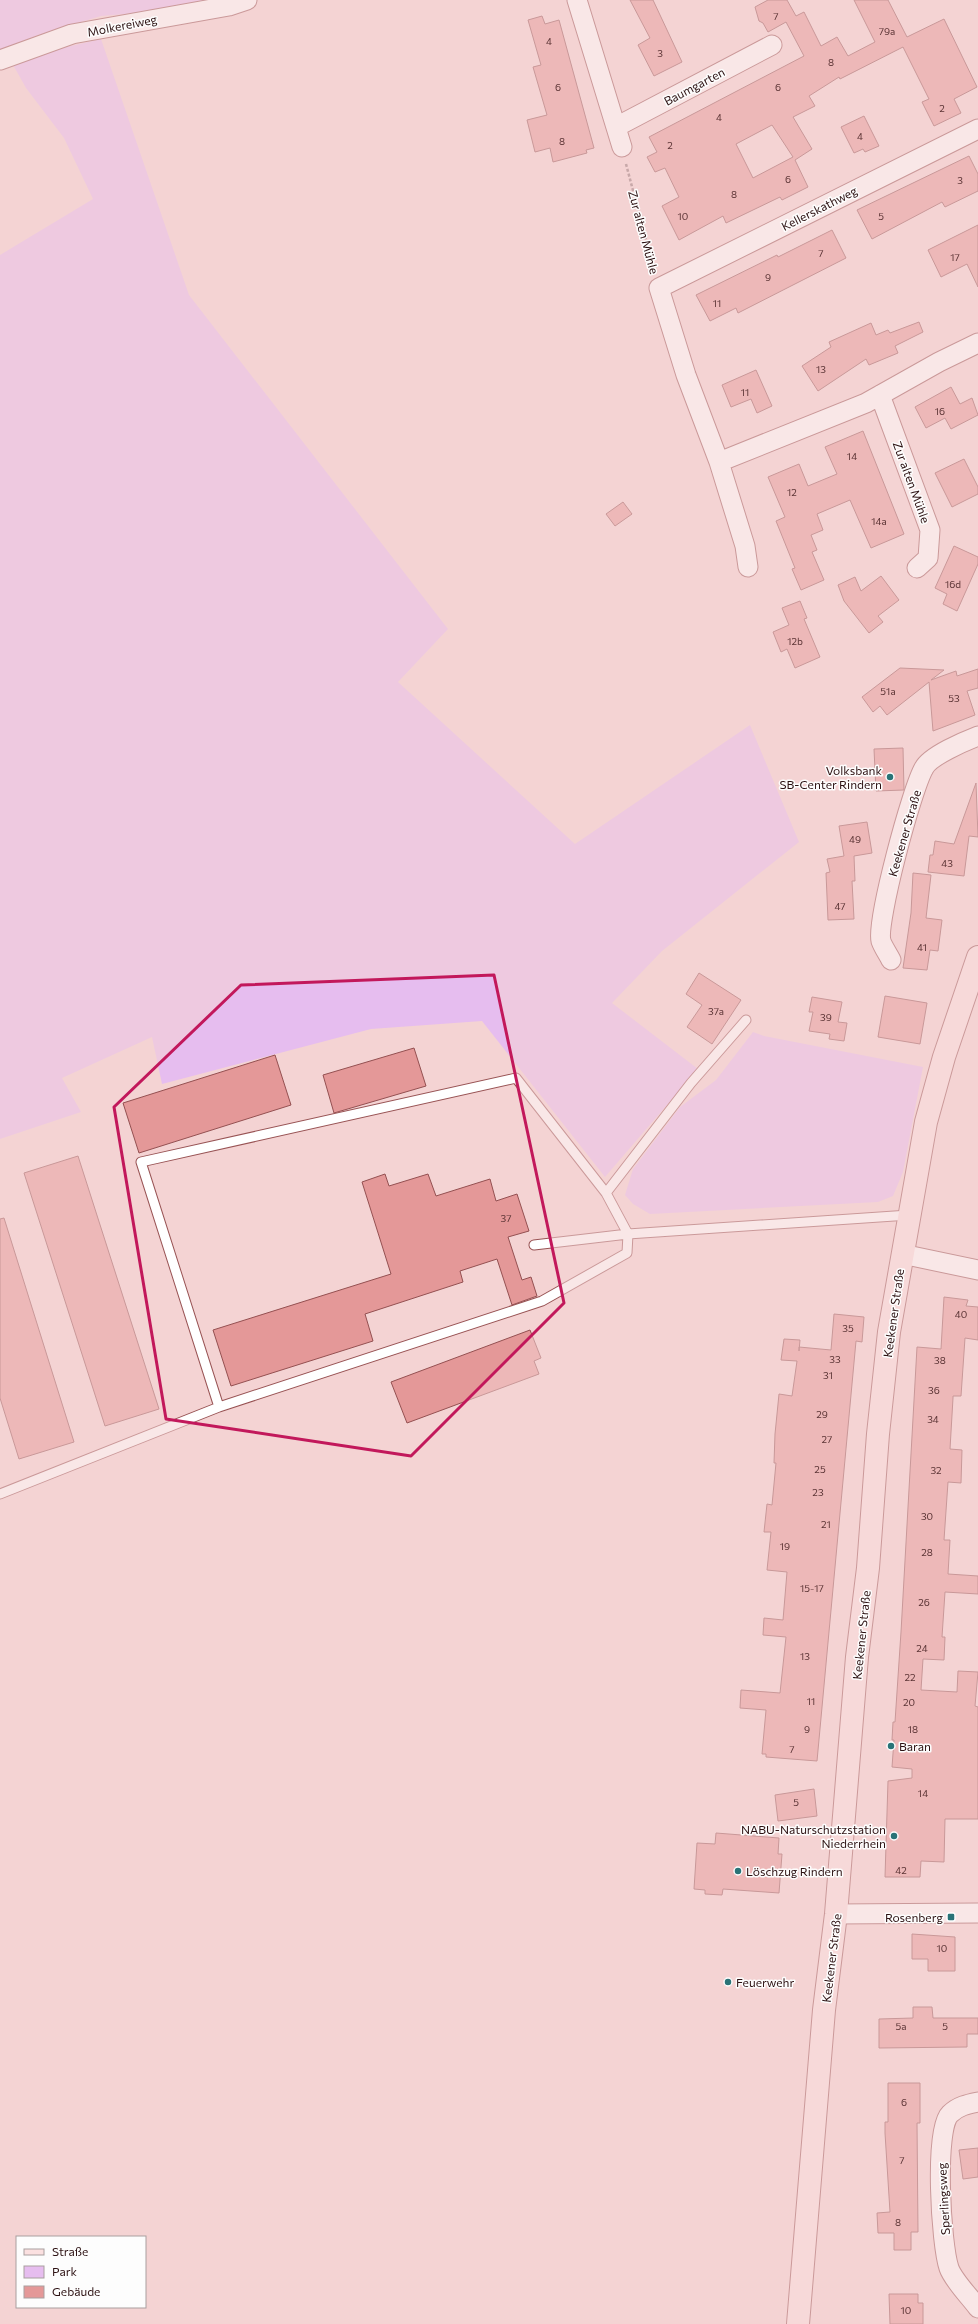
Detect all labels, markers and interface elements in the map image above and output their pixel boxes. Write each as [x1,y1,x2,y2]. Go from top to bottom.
house number: 7 [773,10,779,22]
street label: Molkereiweg [86,11,158,39]
house number: 79a [879,25,895,37]
house number: 4 [546,35,552,47]
house number: 3 [657,47,663,59]
house number: 8 [828,56,834,68]
street label: Baumgarten [661,64,727,108]
house number: 6 [555,81,561,93]
house number: 6 [775,81,781,93]
house number: 2 [939,102,945,114]
house number: 4 [716,111,722,123]
house number: 4 [857,130,863,142]
house number: 8 [559,135,565,147]
house number: 2 [667,139,673,151]
house number: 6 [785,173,791,185]
house number: 3 [957,174,963,186]
street label: Kellerskathweg [779,183,860,233]
house number: 8 [731,188,737,200]
street label: Zur alten Mühle [626,189,662,275]
house number: 10 [678,210,688,222]
house number: 5 [878,210,884,222]
house number: 7 [818,247,824,259]
house number: 17 [950,251,960,263]
house number: 9 [765,271,771,283]
house number: 11 [713,297,721,309]
house number: 13 [816,363,826,375]
house number: 11 [741,386,749,398]
house number: 16 [935,405,945,417]
street label: Zur alten Mühle [891,439,933,525]
house number: 14 [847,450,857,462]
house number: 12 [787,486,797,498]
house number: 14a [871,515,887,527]
house number: 16d [945,578,961,590]
house number: 12b [787,635,803,647]
house number: 51a [880,685,896,697]
house number: 53 [948,692,960,704]
place label: Volksbank SB-Center Rindern [780,763,882,791]
marker: Volksbank SB-Center Rindern [885,772,895,782]
street label: Keekener Straße [885,788,923,878]
house number: 49 [849,833,861,845]
house number: 43 [941,857,953,869]
house number: 47 [834,900,846,912]
house number: 41 [917,941,927,953]
house number: 37a [708,1005,724,1017]
house number: 39 [820,1011,832,1023]
house number: 37 [501,1212,511,1224]
street label: Keekener Straße [880,1268,906,1358]
house number: 40 [955,1308,967,1320]
house number: 35 [842,1322,854,1334]
house number: 33 [829,1353,841,1365]
house number: 38 [934,1354,946,1366]
house number: 31 [823,1369,833,1381]
house number: 36 [928,1384,940,1396]
house number: 29 [816,1408,828,1420]
house number: 34 [927,1413,939,1425]
house number: 27 [822,1433,832,1445]
house number: 25 [814,1463,826,1475]
house number: 32 [930,1464,942,1476]
house number: 23 [812,1486,824,1498]
house number: 30 [921,1510,933,1522]
house number: 21 [821,1518,831,1530]
house number: 19 [780,1540,790,1552]
house number: 28 [921,1546,933,1558]
house number: 15-17 [800,1582,824,1594]
street label: Keekener Straße [849,1590,873,1680]
house number: 26 [918,1596,930,1608]
house number: 24 [916,1642,928,1654]
house number: 13 [800,1650,810,1662]
house number: 22 [904,1671,916,1683]
house number: 11 [807,1695,815,1707]
house number: 20 [903,1696,915,1708]
house number: 9 [804,1723,810,1735]
house number: 18 [908,1723,918,1735]
place label: Baran [899,1739,931,1753]
marker: Baran [886,1741,896,1751]
house number: 7 [789,1743,795,1755]
house number: 14 [918,1787,928,1799]
house number: 5 [793,1796,799,1808]
place label: NABU-Naturschutzstation Niederrhein [741,1822,886,1850]
marker: NABU-Naturschutzstation Niederrhein [889,1831,899,1841]
place label: Löschzug Rindern [746,1864,843,1878]
house number: 42 [895,1864,907,1876]
marker: Löschzug Rindern [733,1866,743,1876]
place label: Rosenberg [885,1910,943,1924]
marker: Rosenberg [946,1912,956,1922]
street label: Keekener Straße [819,1913,843,2003]
house number: 10 [937,1942,947,1954]
place label: Feuerwehr [736,1975,794,1989]
marker: Feuerwehr [723,1977,733,1987]
house number: 5a [896,2020,906,2032]
house number: 5 [942,2020,948,2032]
house number: 6 [901,2096,907,2108]
house number: 7 [899,2154,905,2166]
street label: Sperlingsweg [934,2162,952,2235]
house number: 8 [895,2216,901,2228]
legend [16,2236,146,2308]
text: Straße [52,2244,88,2258]
text: Park [52,2264,78,2278]
text: Gebäude [52,2284,100,2298]
house number: 10 [901,2304,911,2316]

